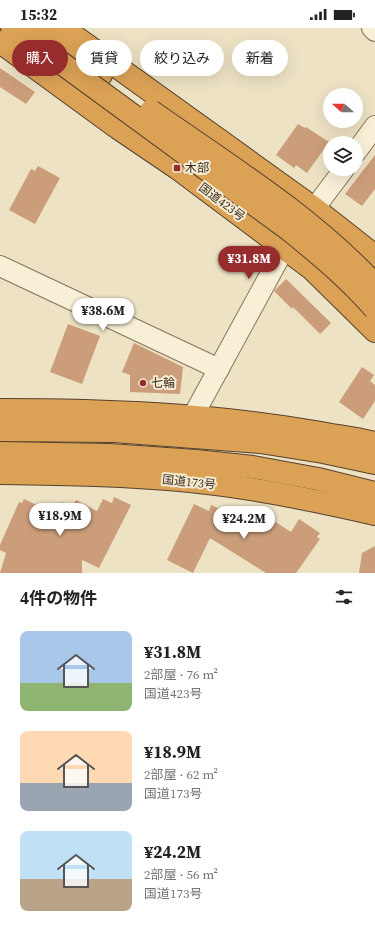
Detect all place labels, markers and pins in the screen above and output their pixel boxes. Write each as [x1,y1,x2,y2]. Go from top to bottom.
place label: 木部 [185,160,209,176]
marker: 木部 [172,163,182,173]
pin: ¥31.8M [216,246,282,280]
pin: ¥38.6M [70,298,136,332]
place label: 七輪 [151,375,175,391]
marker: 七輪 [138,378,148,388]
pin: ¥18.9M [27,503,93,537]
pin: ¥24.2M [211,506,277,540]

